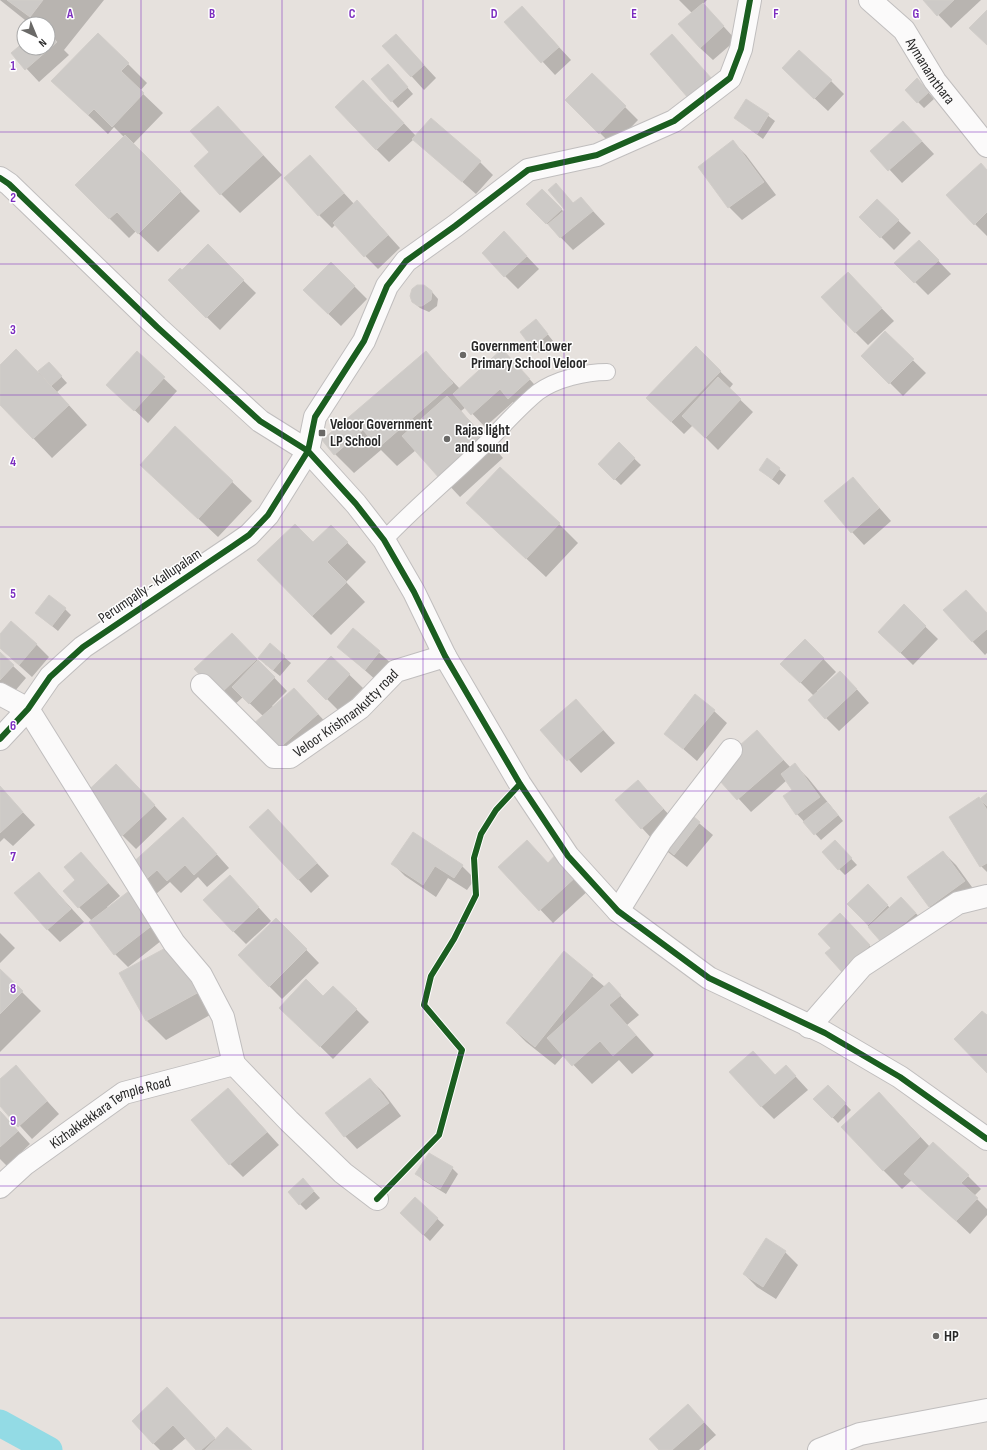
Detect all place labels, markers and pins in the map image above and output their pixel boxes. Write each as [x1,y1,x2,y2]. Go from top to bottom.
place label: Government Lower Primary School Veloor [471,337,587,373]
marker: Government Lower Primary School Veloor [458,350,468,360]
place label: Veloor Government LP School [330,415,433,451]
place label: Rajas light and sound [455,421,510,457]
marker: Veloor Government LP School [317,428,327,438]
marker: Rajas light and sound [442,434,452,444]
place label: HP [944,1327,959,1346]
marker: HP [931,1331,941,1341]

